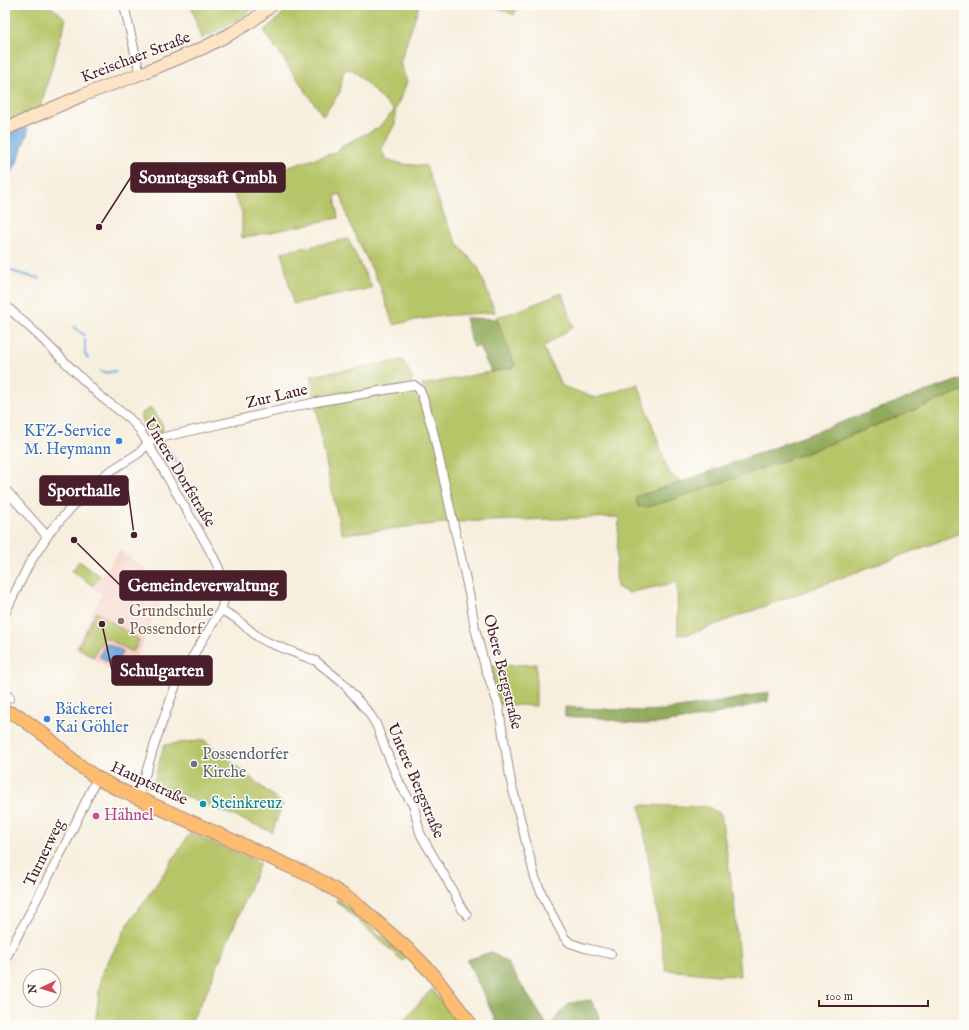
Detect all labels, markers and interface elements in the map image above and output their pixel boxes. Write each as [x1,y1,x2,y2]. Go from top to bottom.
street label: Kreischaer Straße [78,28,194,88]
callout: Sonntagssaft Gmbh [131,163,285,192]
text: Sonntagssaft Gmbh [139,168,278,189]
street label: Zur Laue [244,380,310,414]
street label: Untere Dorfstraße [139,415,219,531]
place label: KFZ-Service M. Heymann [24,422,111,460]
marker: KFZ-Service M. Heymann [114,436,124,446]
callout: Sporthalle [40,476,128,505]
text: Sporthalle [48,481,120,502]
callout: Gemeindeverwaltung [120,571,286,600]
text: Gemeindeverwaltung [128,576,279,597]
place label: Grundschule Possendorf [129,602,214,640]
street label: Obere Bergstraße [478,612,526,732]
marker: Grundschule Possendorf [116,616,126,626]
callout: Schulgarten [112,656,212,685]
text: Schulgarten [120,661,204,682]
place label: Bäckerei Kai Göhler [55,700,129,738]
marker: Bäckerei Kai Göhler [42,714,52,724]
street label: Untere Bergstraße [382,720,448,842]
place label: Possendorfer Kirche [202,745,289,783]
street label: Hauptstraße [107,757,191,811]
marker: Possendorfer Kirche [189,759,199,769]
place label: Steinkreuz [211,794,282,814]
marker: Steinkreuz [198,799,208,809]
place label: Hähnel [104,806,154,826]
marker: Hähnel [91,811,101,821]
street label: Turnerweg [20,816,70,890]
north arrow [22,968,62,1008]
scale bar [819,982,928,1008]
text: N [26,983,40,995]
text: 100 m [825,989,853,1004]

